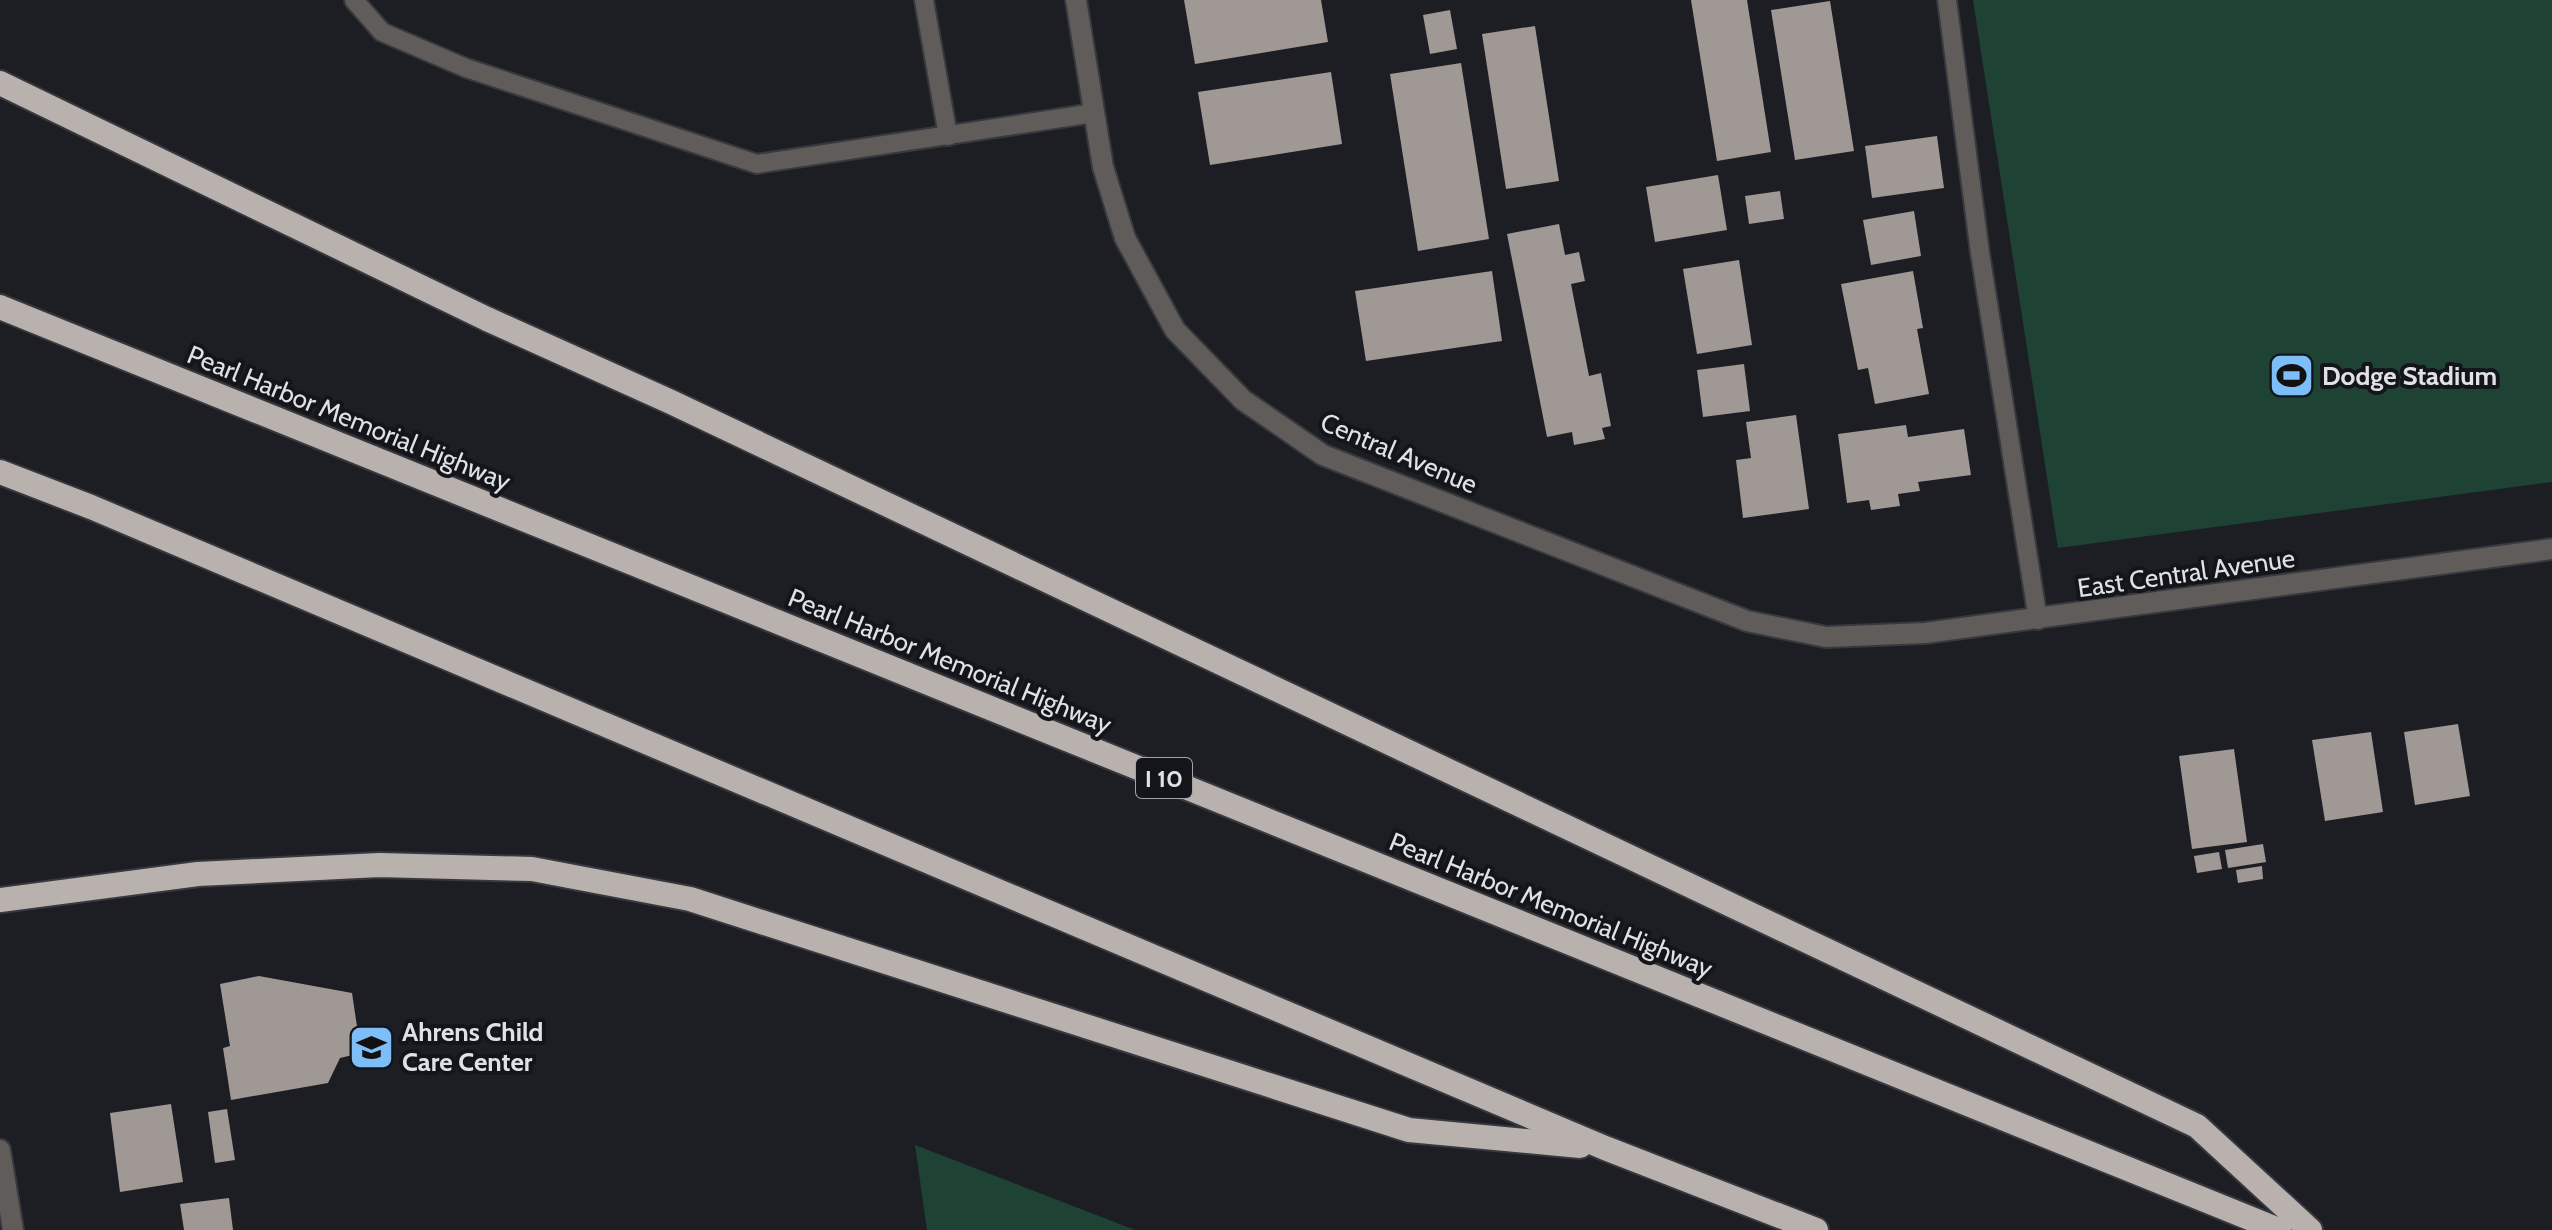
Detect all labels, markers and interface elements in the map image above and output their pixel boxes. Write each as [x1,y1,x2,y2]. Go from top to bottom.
street label: Pearl Harbor Memorial Highway [183,338,515,498]
sports icon: Dodge Stadium [2267,352,2315,400]
place label: Dodge Stadium [2322,360,2497,392]
street label: Central Avenue [1316,406,1482,500]
street label: East Central Avenue [2075,542,2297,604]
street label: Pearl Harbor Memorial Highway [784,581,1116,741]
road number: I 10 [1136,758,1192,798]
street label: Pearl Harbor Memorial Highway [1385,825,1717,985]
place label: Ahrens Child Care Center [402,1016,543,1078]
school or university icon: Ahrens Child Care Center [347,1023,395,1071]

